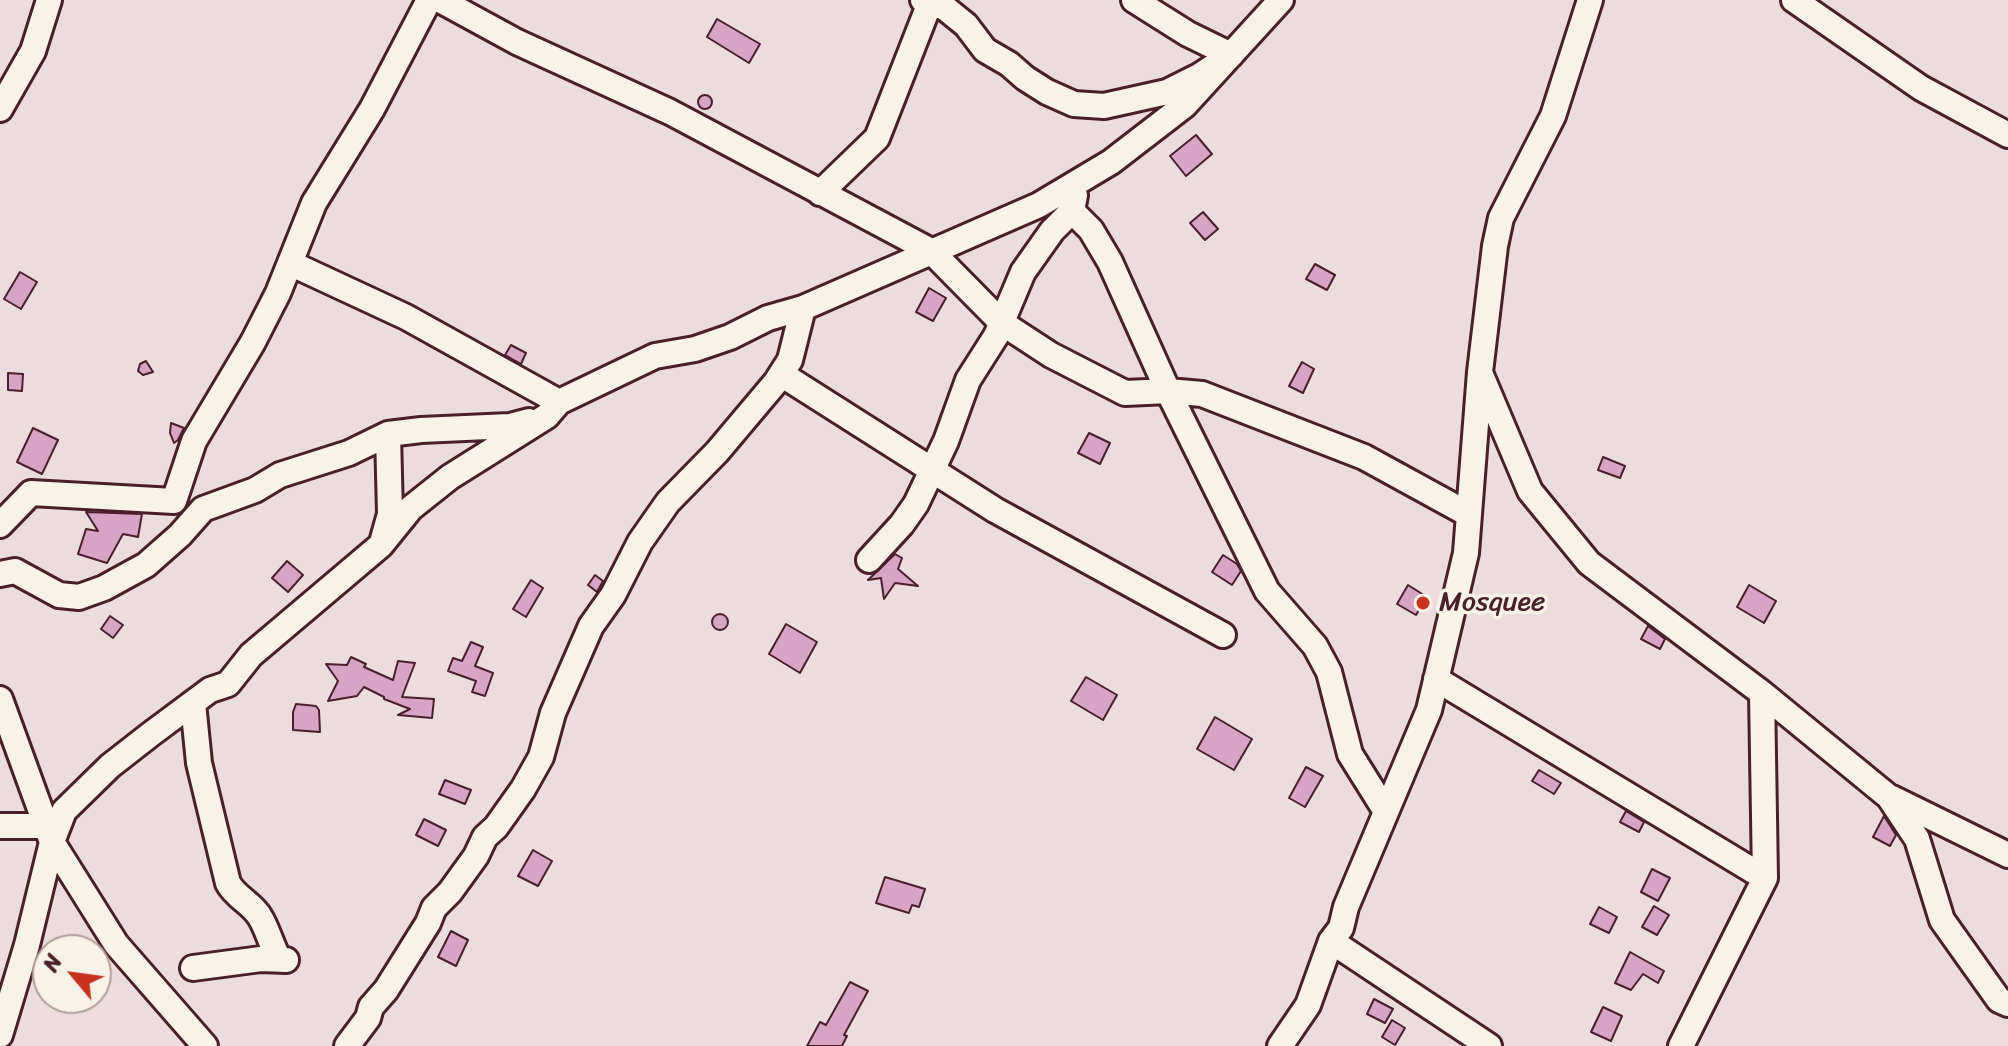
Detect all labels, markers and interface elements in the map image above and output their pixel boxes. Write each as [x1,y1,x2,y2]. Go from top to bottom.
place label: Mosquee [1439,586,1545,620]
marker: Mosquee [1414,594,1432,612]
north arrow [32,934,112,1014]
text: N [32,947,73,979]

